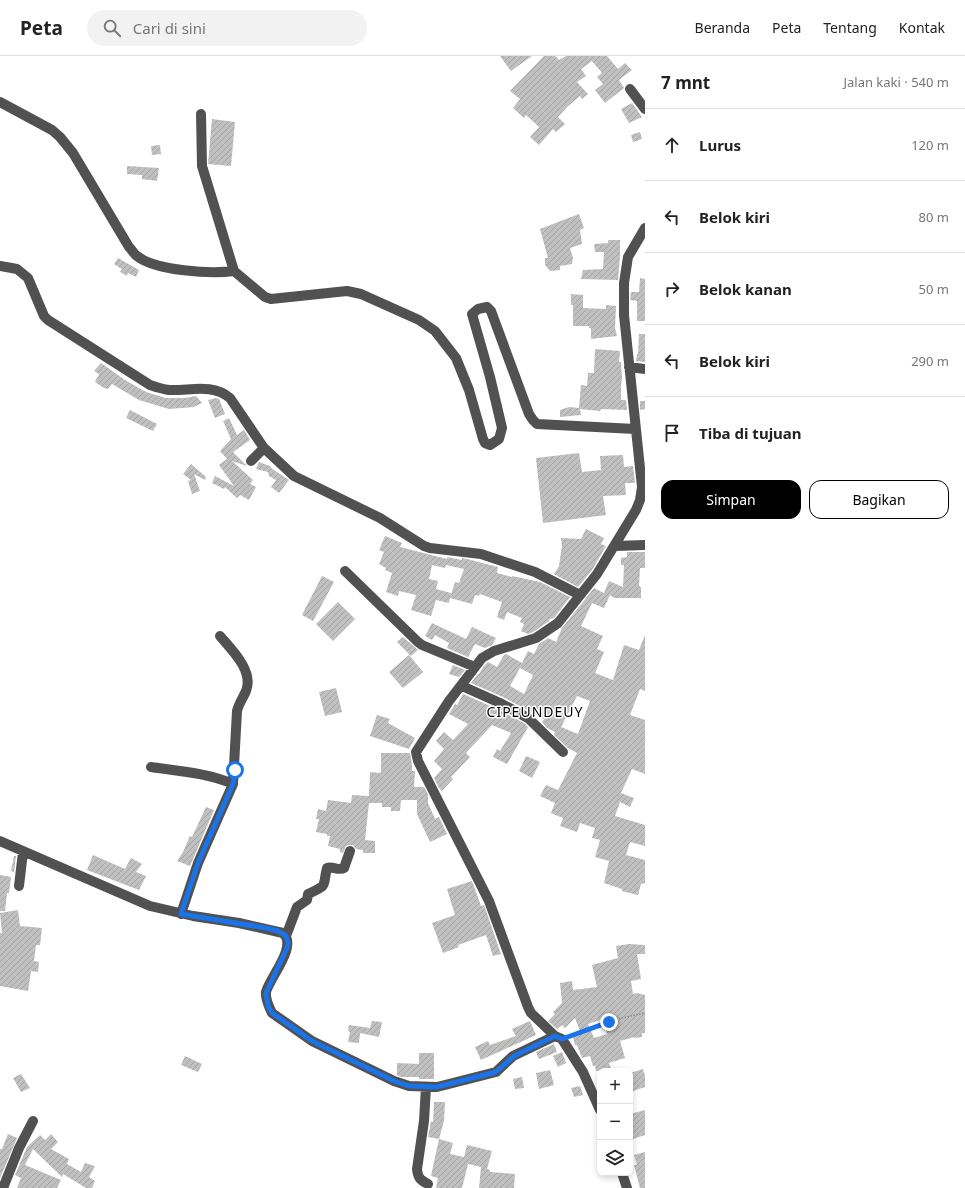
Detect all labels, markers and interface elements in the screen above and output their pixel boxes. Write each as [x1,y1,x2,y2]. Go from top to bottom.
search box [87,10,367,46]
text: Peta [20,15,63,41]
icon: search [101,17,123,39]
text: Cari di sini [133,18,206,38]
text: Beranda [695,18,750,37]
text: Peta [772,18,801,37]
text: Tentang [823,18,877,37]
text: Kontak [899,18,945,37]
text: 7 mnt [661,71,710,94]
text: Jalan kaki · 540 m [843,73,949,91]
icon: ahead [661,134,683,156]
text: Lurus [699,135,741,155]
text: 120 m [911,136,949,154]
icon: left [661,206,683,228]
text: Belok kiri [699,207,770,227]
text: 80 m [919,208,949,226]
icon: right [661,278,683,300]
text: Belok kanan [699,279,792,299]
text: 50 m [919,280,949,298]
icon: left [661,350,683,372]
text: Belok kiri [699,351,770,371]
text: 290 m [911,352,949,370]
icon: arrive [661,422,683,444]
text: Tiba di tujuan [699,423,802,443]
button: Simpan [661,480,801,519]
button: Bagikan [809,480,949,519]
district label: CIPEUNDEUY [487,702,583,721]
route start [226,761,244,779]
route end [600,1013,618,1031]
map controls [597,1068,633,1176]
button: + [597,1068,633,1104]
button: − [597,1104,633,1140]
button: layers [597,1140,633,1176]

